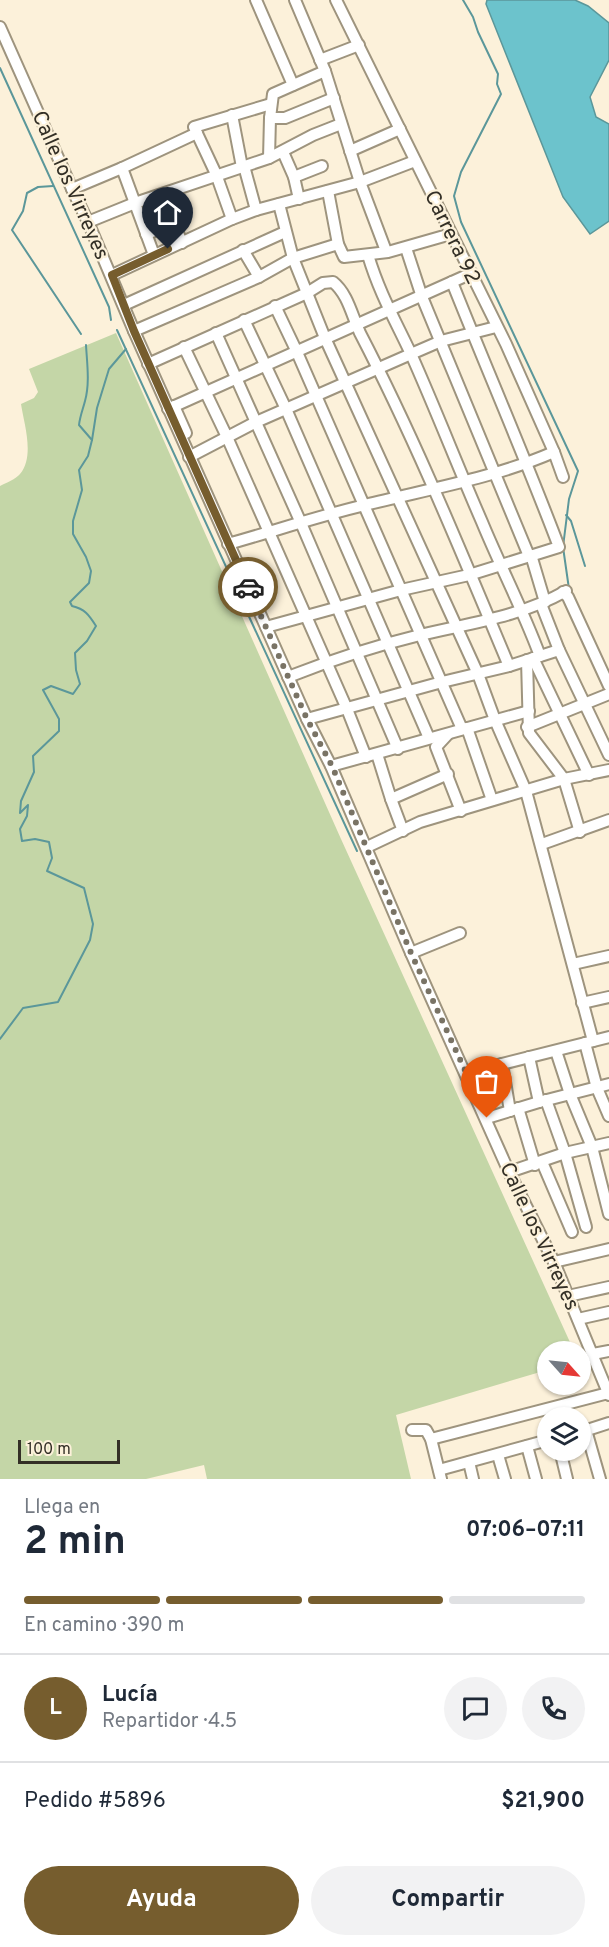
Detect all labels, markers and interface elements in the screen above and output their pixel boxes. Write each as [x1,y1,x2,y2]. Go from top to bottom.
street label: Calle los Virreyes [25,107,115,264]
street label: Carrera 92 [417,186,486,289]
pin [142,187,193,249]
icon: home [151,196,184,229]
courier [218,557,278,617]
icon: car [232,571,265,604]
pin [461,1056,512,1118]
icon: bag [470,1065,503,1098]
street label: Calle los Virreyes [493,1158,585,1315]
north arrow [537,1341,591,1395]
map controls [537,1341,591,1461]
button: layers [537,1407,591,1461]
scale bar [18,1437,120,1464]
text: 100 m [27,1440,71,1460]
text: Llega en [24,1495,100,1521]
text: 07:06–07:11 [466,1517,585,1544]
text: 2 min [24,1519,126,1568]
text: En camino · 390 m [24,1613,184,1639]
button: chat [444,1677,507,1740]
button: phone [522,1677,585,1740]
text: Lucía [102,1682,158,1709]
text: L [49,1695,62,1722]
text: Repartidor · 4.5 [102,1709,237,1735]
text: Pedido #5896 [24,1788,166,1815]
text: $21,900 [501,1788,585,1815]
button: Ayuda [24,1866,299,1935]
button: Compartir [311,1866,585,1935]

